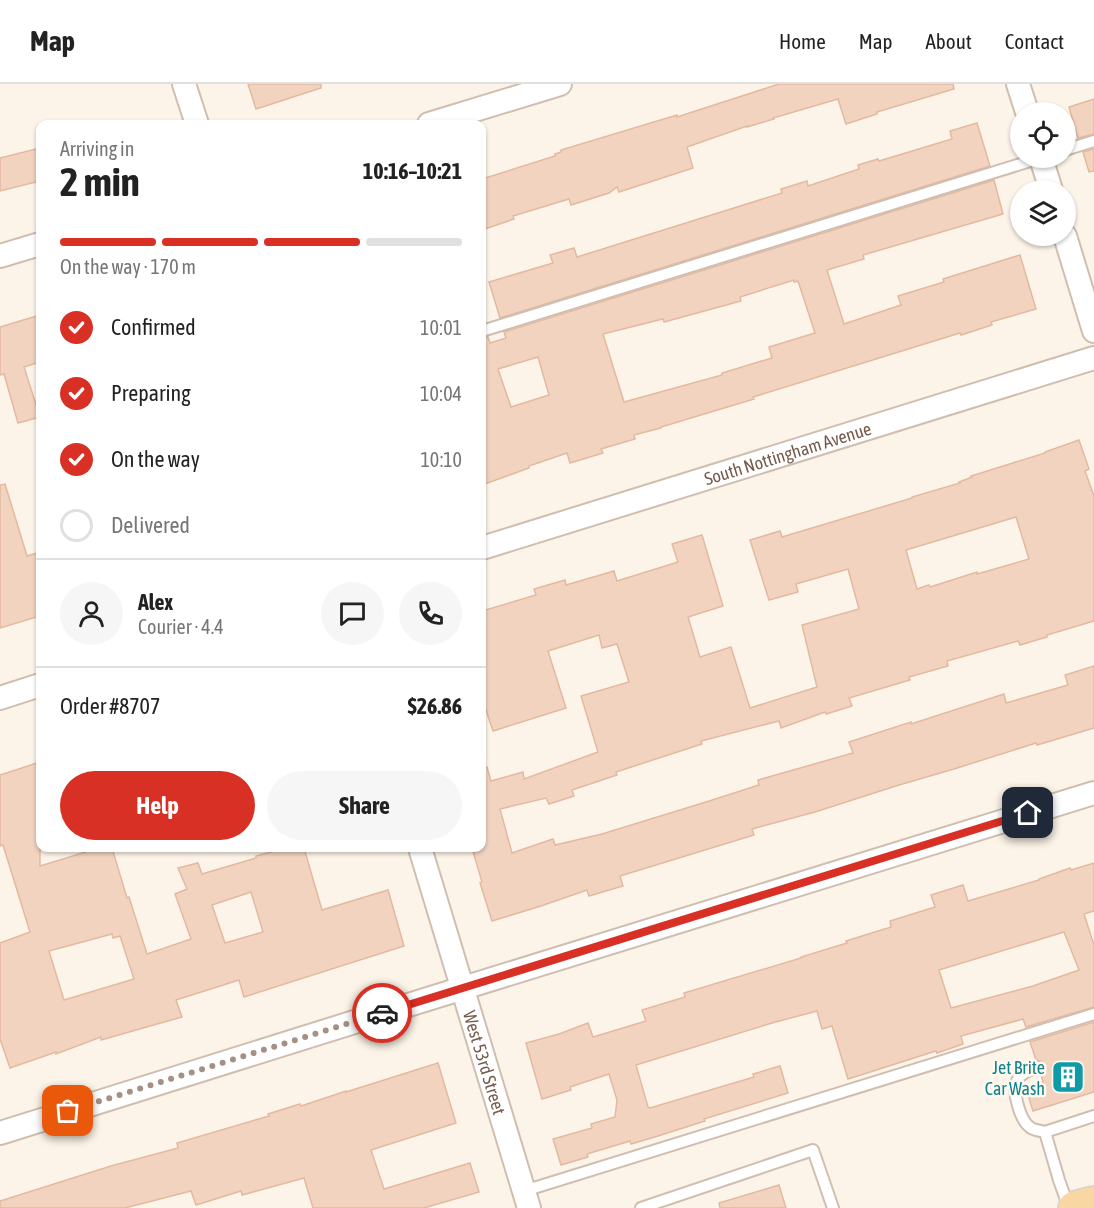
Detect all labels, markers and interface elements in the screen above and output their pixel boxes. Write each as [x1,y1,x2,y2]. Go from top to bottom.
text: Map [30,25,75,57]
text: Home [779,29,826,53]
text: Map [859,29,893,53]
text: About [926,29,972,53]
text: Contact [1005,29,1064,53]
map controls [1010,102,1076,246]
button: locate [1010,102,1076,168]
text: Arriving in [60,137,134,160]
text: 10:16–10:21 [363,158,462,184]
text: 2 min [60,160,140,204]
button: layers [1010,180,1076,246]
text: On the way · 170 m [60,255,196,278]
icon: check [60,311,93,344]
text: Confirmed [111,314,196,340]
text: 10:01 [420,316,462,339]
icon: check [60,377,93,410]
text: Preparing [111,380,191,406]
text: 10:04 [420,382,462,405]
street label: South Nottingham Avenue [702,417,874,489]
icon: check [60,443,93,476]
text: On the way [111,446,200,472]
text: 10:10 [420,448,462,471]
text: Delivered [111,512,190,538]
button: person [60,582,123,645]
button: chat [321,582,384,645]
button: phone [399,582,462,645]
text: Alex [138,589,173,615]
text: Courier · 4.4 [138,615,224,638]
text: Order #8707 [60,693,160,719]
text: $26.86 [407,693,462,719]
button: Help [60,771,255,840]
button: Share [267,771,462,840]
pin [1002,787,1053,838]
icon: home [1011,796,1044,829]
courier [352,983,412,1043]
icon: car [366,997,399,1030]
street label: West 53rd Street [459,1008,511,1117]
place label: Jet Brite Car Wash [985,1057,1045,1099]
building icon: Jet Brite Car Wash [1050,1059,1086,1095]
pin [42,1085,93,1136]
icon: bag [51,1094,84,1127]

